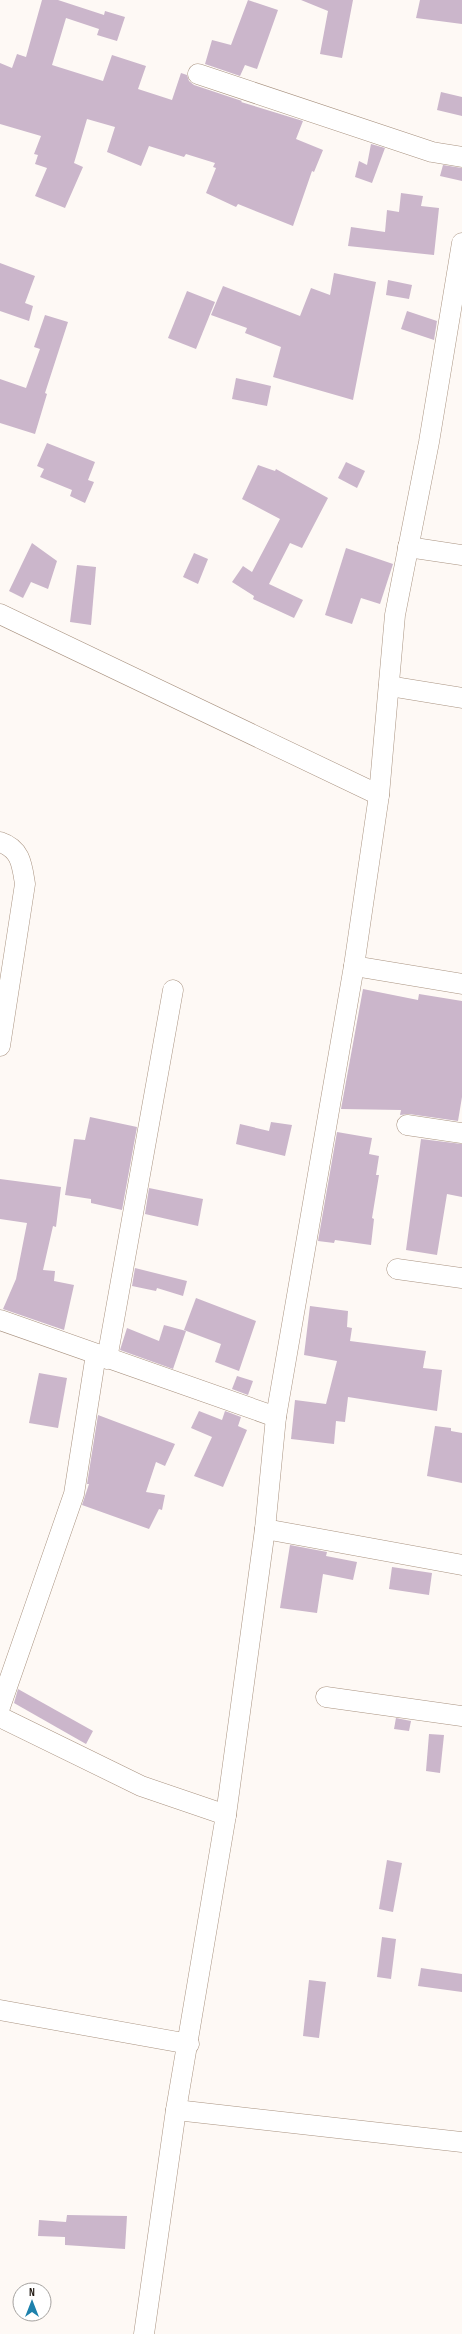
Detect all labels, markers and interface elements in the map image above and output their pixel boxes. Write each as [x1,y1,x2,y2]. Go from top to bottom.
north arrow [12,2282,52,2322]
text: N [29,2286,35,2299]

